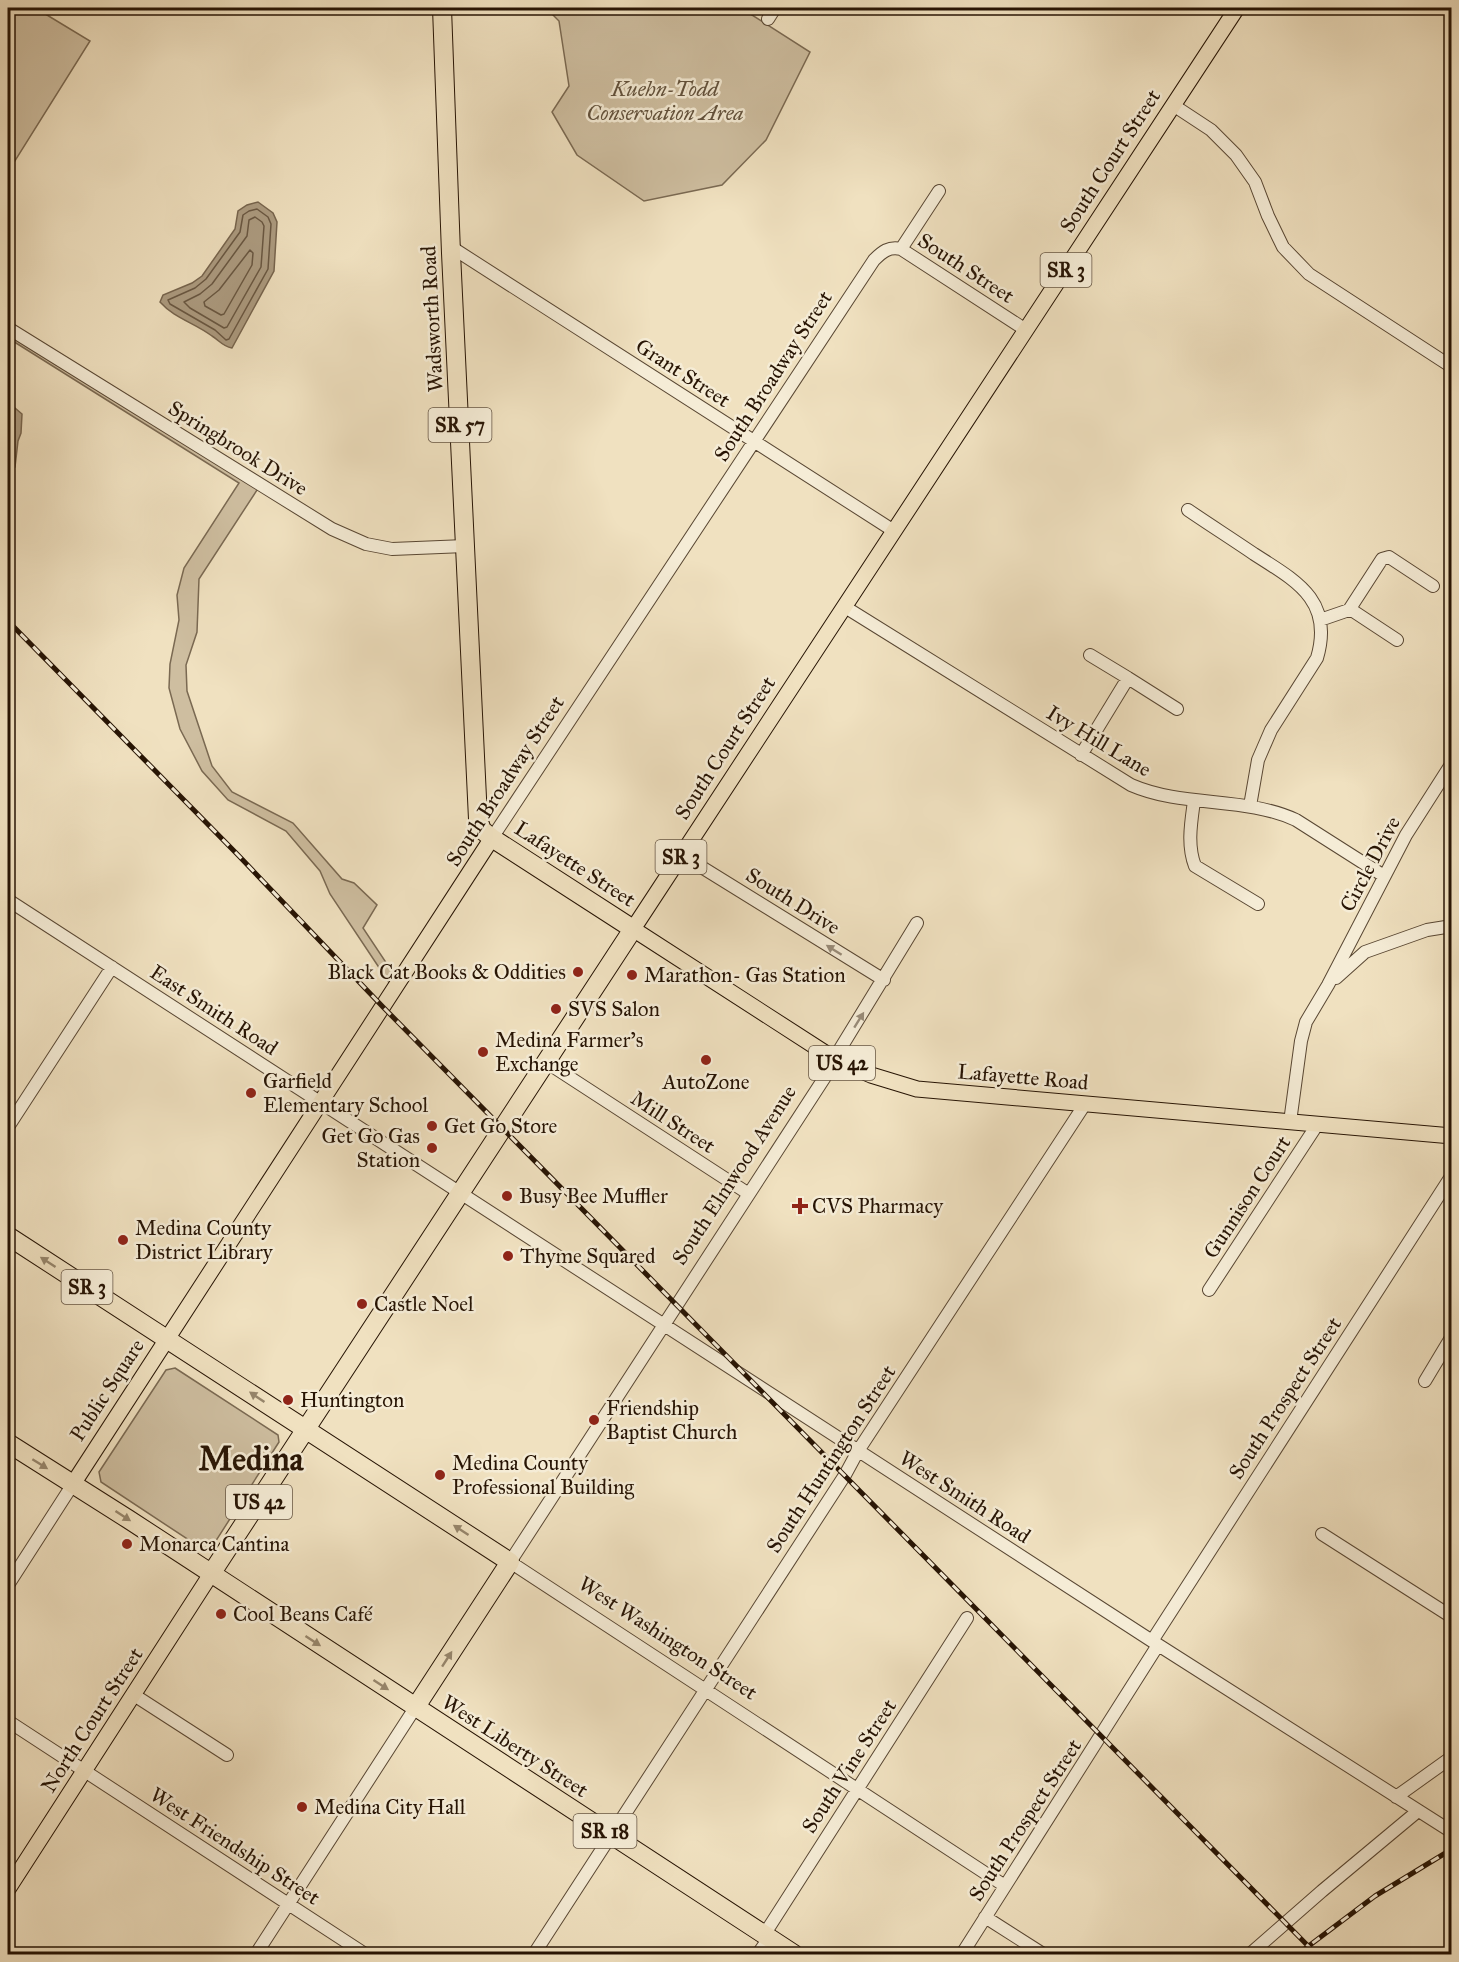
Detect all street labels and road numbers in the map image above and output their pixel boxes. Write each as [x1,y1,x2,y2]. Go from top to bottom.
street label: South Court Street [1054,84,1166,238]
street label: South Street [913,227,1020,309]
street label: Wadsworth Road [415,245,449,393]
road number: SR 3 [1040,253,1092,287]
street label: South Broadway Street [708,285,838,466]
street label: Grant Street [631,333,736,413]
street label: Springbrook Drive [164,395,313,501]
road number: SR 57 [428,408,492,442]
street label: South Court Street [669,671,781,825]
street label: South Broadway Street [440,690,570,871]
street label: Ivy Hill Lane [1042,700,1156,782]
street label: Circle Drive [1334,812,1406,916]
street label: Lafayette Street [510,815,641,913]
road number: SR 3 [656,840,706,874]
street label: South Drive [741,862,845,940]
street label: East Smith Road [145,959,283,1061]
road number: US 42 [809,1046,875,1080]
street label: Lafayette Road [956,1058,1090,1096]
street label: South Elmwood Avenue [666,1080,802,1270]
street label: Mill Street [626,1085,721,1159]
street label: Gunnison Court [1198,1130,1297,1263]
road number: SR 3 [62,1270,112,1304]
street label: South Prospect Street [1223,1312,1347,1484]
street label: Public Square [64,1334,150,1446]
street label: South Huntington Street [761,1360,902,1558]
street label: West Smith Road [895,1445,1036,1549]
road number: US 42 [226,1485,292,1519]
street label: West Washington Street [574,1571,763,1706]
street label: North Court Street [35,1642,149,1797]
street label: West Liberty Street [437,1689,594,1803]
street label: South Vine Street [796,1694,902,1838]
street label: South Prospect Street [963,1734,1087,1906]
street label: West Friendship Street [145,1781,325,1911]
road number: SR 18 [574,1814,636,1848]

